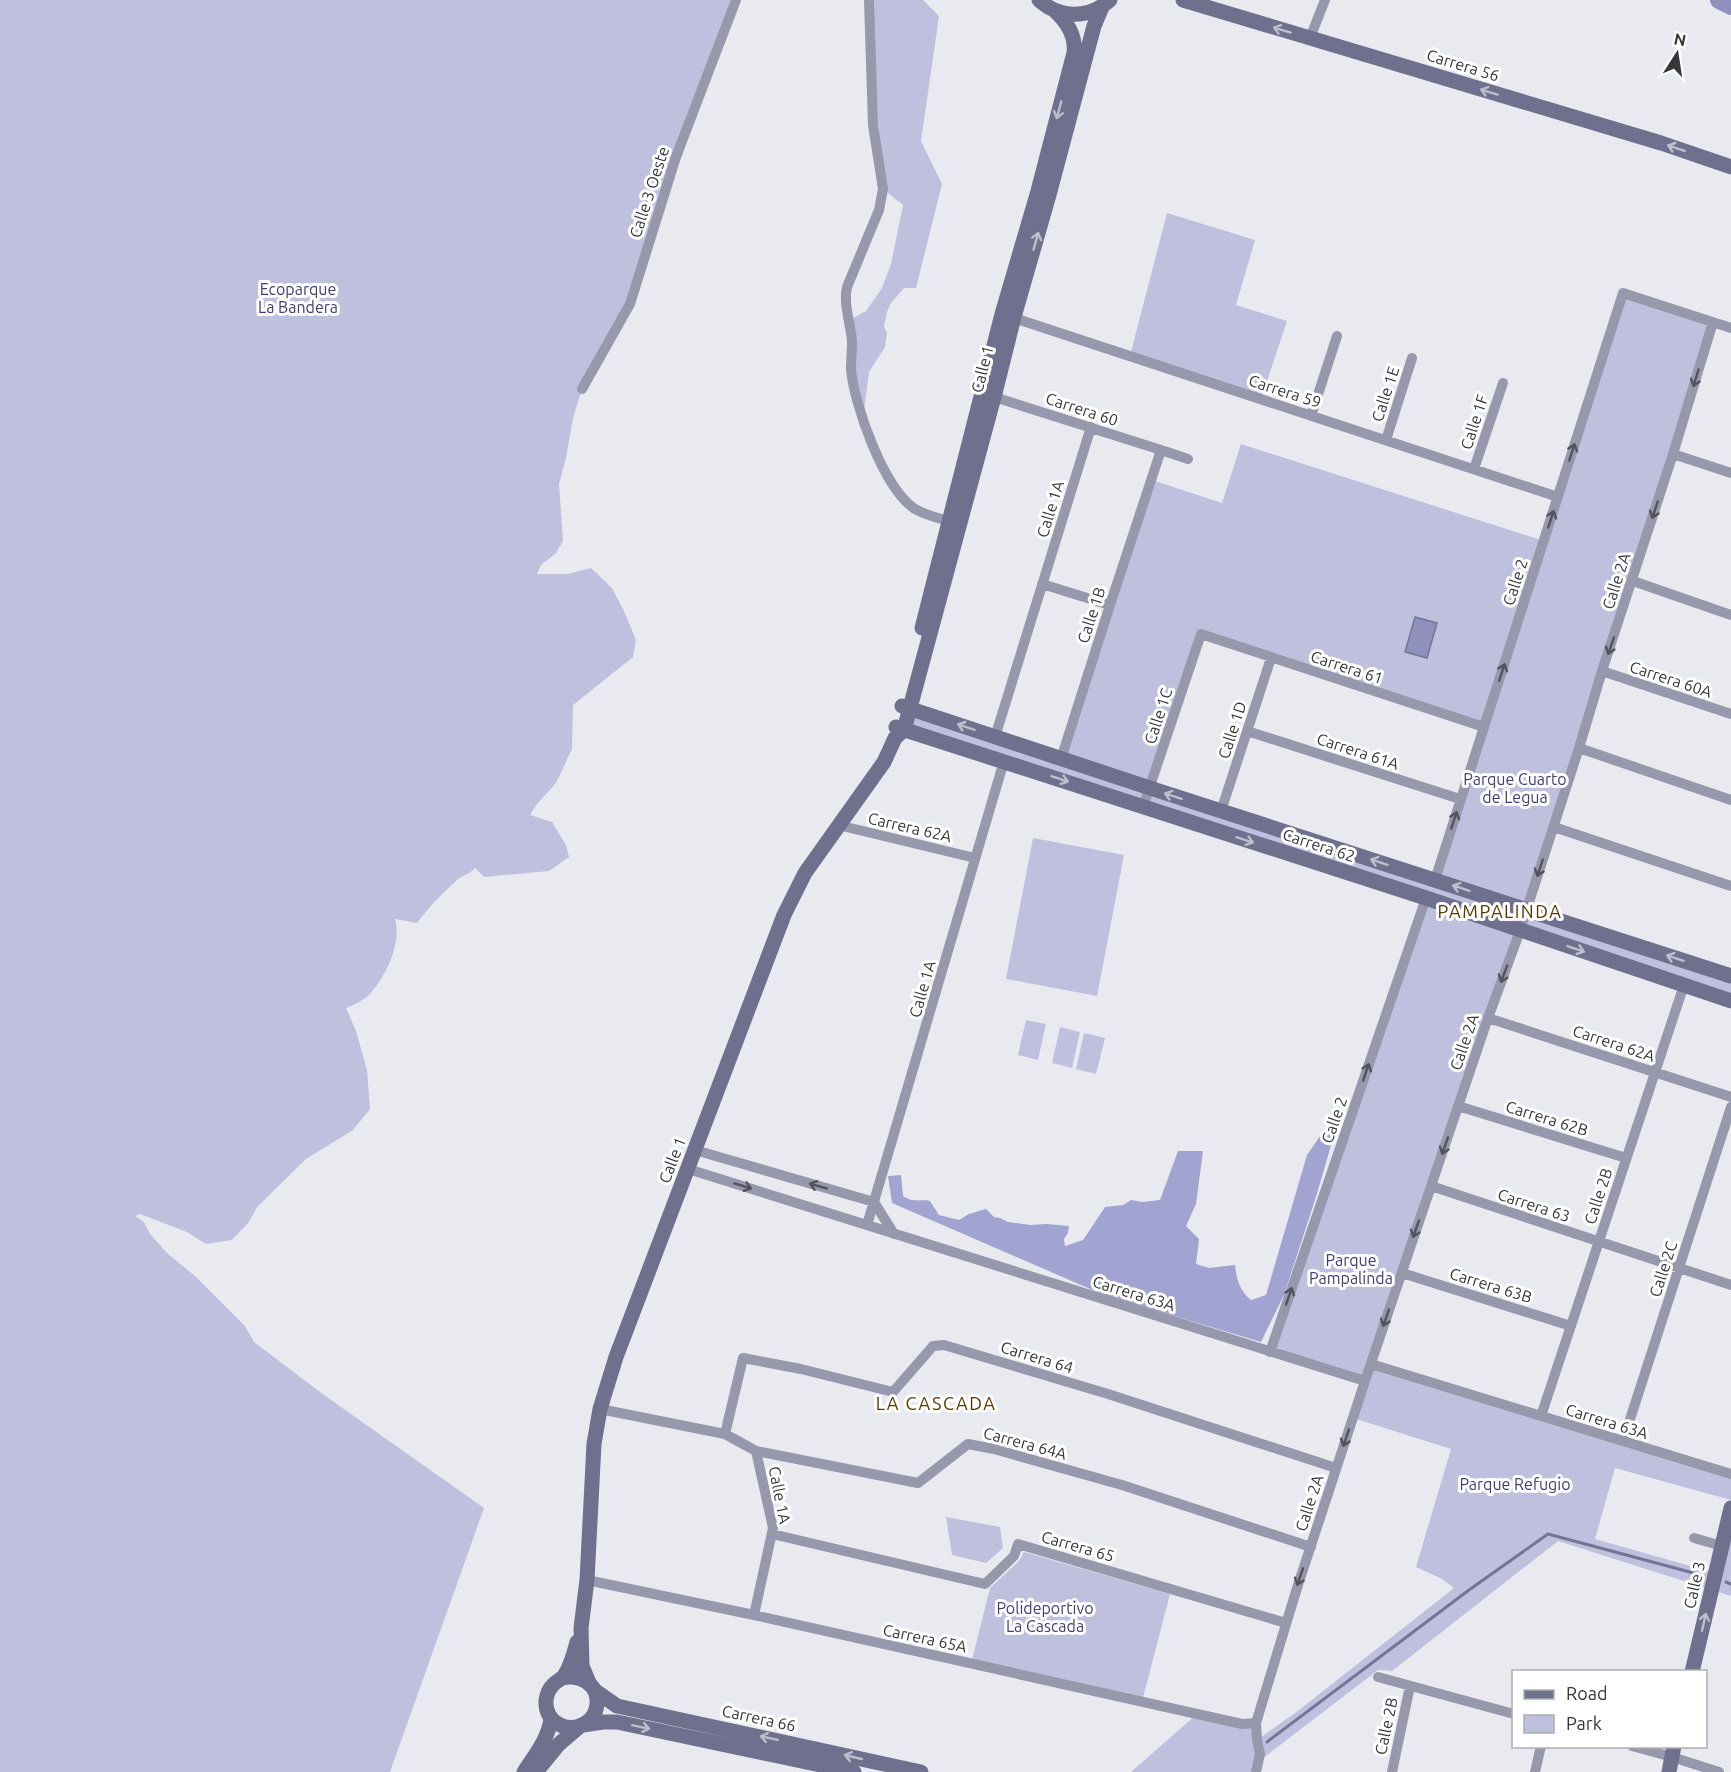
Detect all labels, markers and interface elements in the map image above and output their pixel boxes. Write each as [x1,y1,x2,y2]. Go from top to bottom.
one-way arrow [1273,24,1292,35]
north arrow [1647,24,1707,84]
text: N [1672,29,1688,49]
street label: Carrera 56 [1425,45,1501,85]
one-way arrow [1480,86,1499,97]
one-way arrow [1053,100,1064,119]
one-way arrow [1667,142,1686,153]
street label: Calle 3 Oeste [626,144,672,240]
one-way arrow [1031,232,1042,251]
park label: Ecoparque La Bandera [258,280,338,316]
street label: Calle 1 [967,344,997,394]
street label: Calle 1E [1368,364,1402,424]
one-way arrow [1690,368,1701,387]
street label: Carrera 59 [1247,371,1323,411]
street label: Carrera 60 [1044,389,1120,429]
street label: Calle 1F [1457,392,1491,452]
one-way arrow [1567,443,1578,462]
street label: Calle 1A [1033,478,1067,540]
one-way arrow [1649,500,1660,519]
one-way arrow [1546,510,1557,529]
street label: Calle 2A [1598,550,1634,612]
street label: Calle 2 [1499,556,1531,608]
street label: Calle 1B [1073,585,1109,645]
one-way arrow [1604,636,1615,655]
street label: Carrera 61 [1309,647,1385,687]
street label: Carrera 60A [1628,657,1715,701]
one-way arrow [1497,663,1508,682]
street label: Calle 1C [1141,686,1176,746]
street label: Calle 1D [1214,699,1250,761]
one-way arrow [957,721,976,732]
street label: Carrera 61A [1315,729,1402,773]
park label: Parque Cuarto de Legua [1463,770,1567,806]
one-way arrow [1050,775,1069,786]
one-way arrow [1164,790,1183,801]
street label: Carrera 62A [866,809,954,846]
one-way arrow [1449,811,1460,830]
street label: Carrera 62 [1281,825,1357,865]
one-way arrow [1235,835,1254,846]
one-way arrow [1370,856,1389,867]
one-way arrow [1534,858,1545,877]
one-way arrow [1452,882,1471,893]
district label: PAMPALINDA [1438,901,1562,921]
one-way arrow [1566,944,1585,955]
one-way arrow [1666,951,1685,962]
street label: Calle 1A [905,958,939,1020]
one-way arrow [1498,964,1509,983]
street label: Calle 2A [1446,1011,1482,1073]
street label: Carrera 62A [1571,1021,1658,1065]
one-way arrow [1361,1063,1372,1082]
street label: Calle 2 [1318,1094,1350,1146]
street label: Carrera 62B [1504,1097,1590,1139]
street label: Calle 1 [655,1134,689,1186]
one-way arrow [1438,1136,1449,1155]
street label: Calle 2B [1580,1166,1616,1226]
one-way arrow [809,1180,828,1191]
one-way arrow [734,1182,753,1193]
street label: Carrera 63 [1496,1185,1572,1225]
one-way arrow [1410,1219,1421,1238]
street label: Calle 2C [1646,1239,1681,1299]
park label: Parque Pampalinda [1309,1251,1393,1287]
street label: Carrera 63B [1448,1264,1534,1306]
street label: Carrera 63A [1091,1272,1178,1314]
one-way arrow [1284,1287,1295,1306]
one-way arrow [1380,1308,1391,1327]
street label: Carrera 64 [999,1337,1075,1377]
district label: LA CASCADA [876,1393,996,1413]
street label: Carrera 63A [1564,1400,1651,1442]
street label: Carrera 64A [981,1423,1069,1463]
one-way arrow [1340,1428,1351,1447]
street label: Calle 1A [766,1465,795,1526]
street label: Calle 2A [1291,1472,1327,1534]
park label: Parque Refugio [1459,1475,1571,1493]
street label: Carrera 65 [1039,1527,1117,1565]
street label: Calle 3 [1680,1560,1708,1610]
one-way arrow [1294,1567,1305,1586]
park label: Polideportivo La Cascada [996,1599,1094,1635]
one-way arrow [1698,1613,1710,1632]
street label: Carrera 65A [881,1620,969,1656]
legend [1512,1670,1707,1748]
text: Road [1566,1683,1608,1703]
street label: Calle 2B [1371,1696,1401,1756]
street label: Carrera 66 [720,1701,798,1735]
text: Park [1566,1713,1602,1733]
one-way arrow [630,1722,650,1733]
one-way arrow [760,1732,779,1744]
one-way arrow [843,1751,863,1762]

